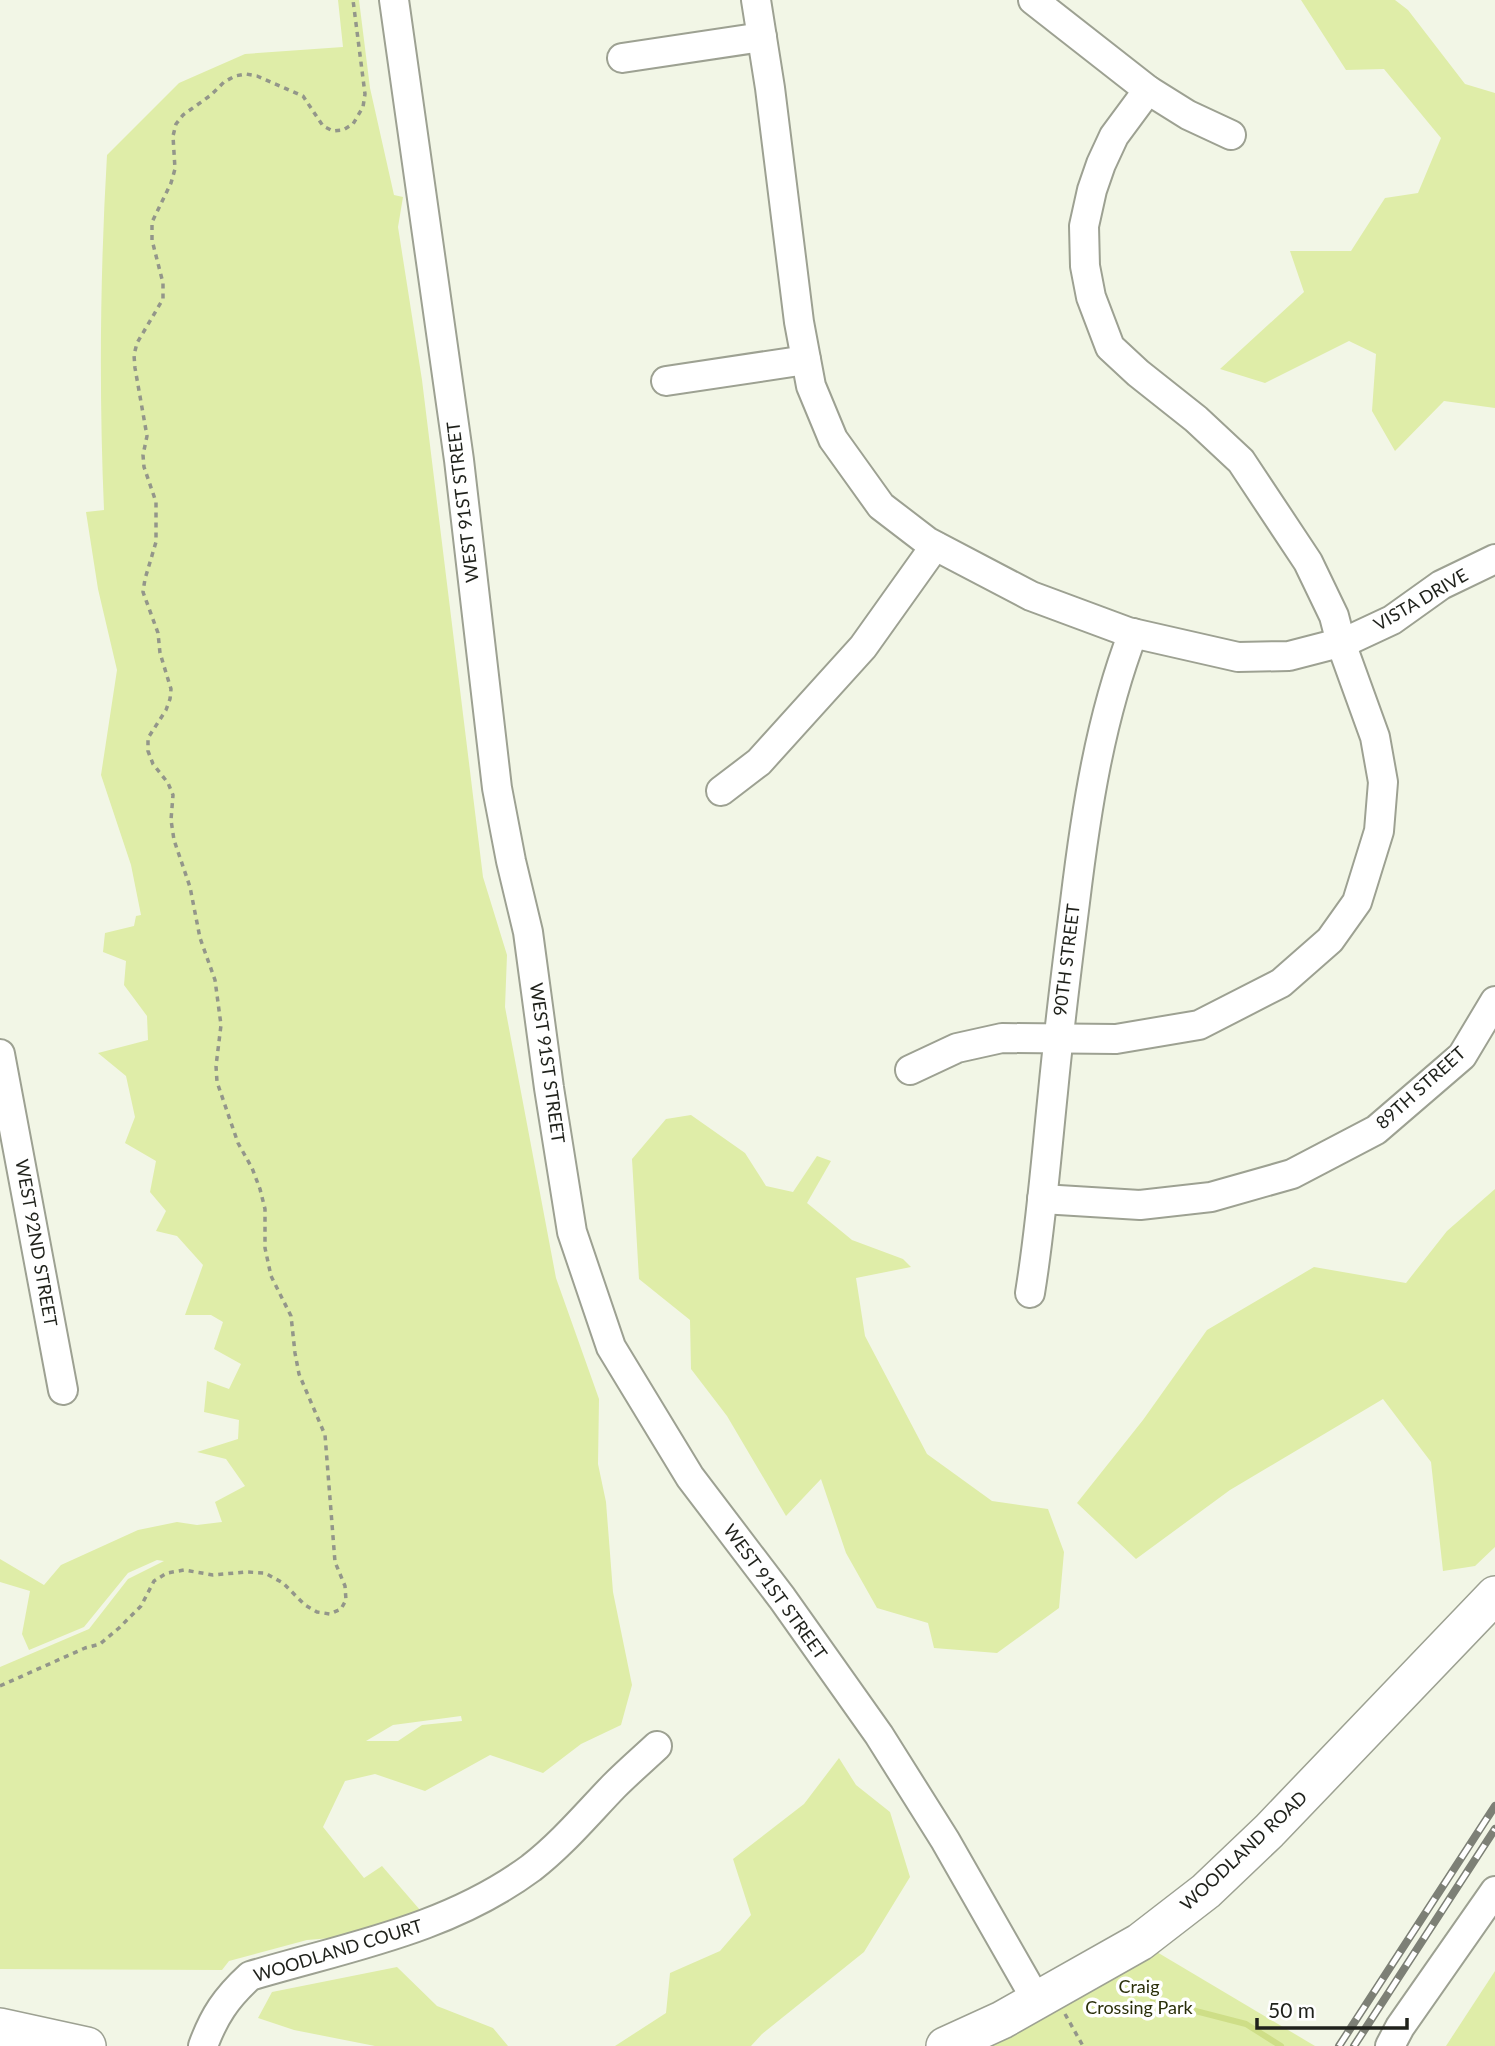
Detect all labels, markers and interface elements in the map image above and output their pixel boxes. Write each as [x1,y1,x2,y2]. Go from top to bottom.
street label: WEST 91ST STREET [441,420,483,584]
street label: VISTA DRIVE [1369,563,1472,635]
street label: 90TH STREET [1048,902,1084,1017]
street label: WEST 91ST STREET [526,981,570,1145]
street label: 89TH STREET [1371,1041,1470,1133]
street label: WEST 92ND STREET [11,1157,63,1329]
street label: WEST 91ST STREET [719,1519,833,1664]
street label: WOODLAND ROAD [1175,1786,1311,1915]
street label: WOODLAND COURT [251,1914,425,1986]
park label: Craig Crossing Park [1085,1975,1194,2018]
scale bar [1257,1986,1408,2030]
text: 50 m [1268,1997,1315,2022]

